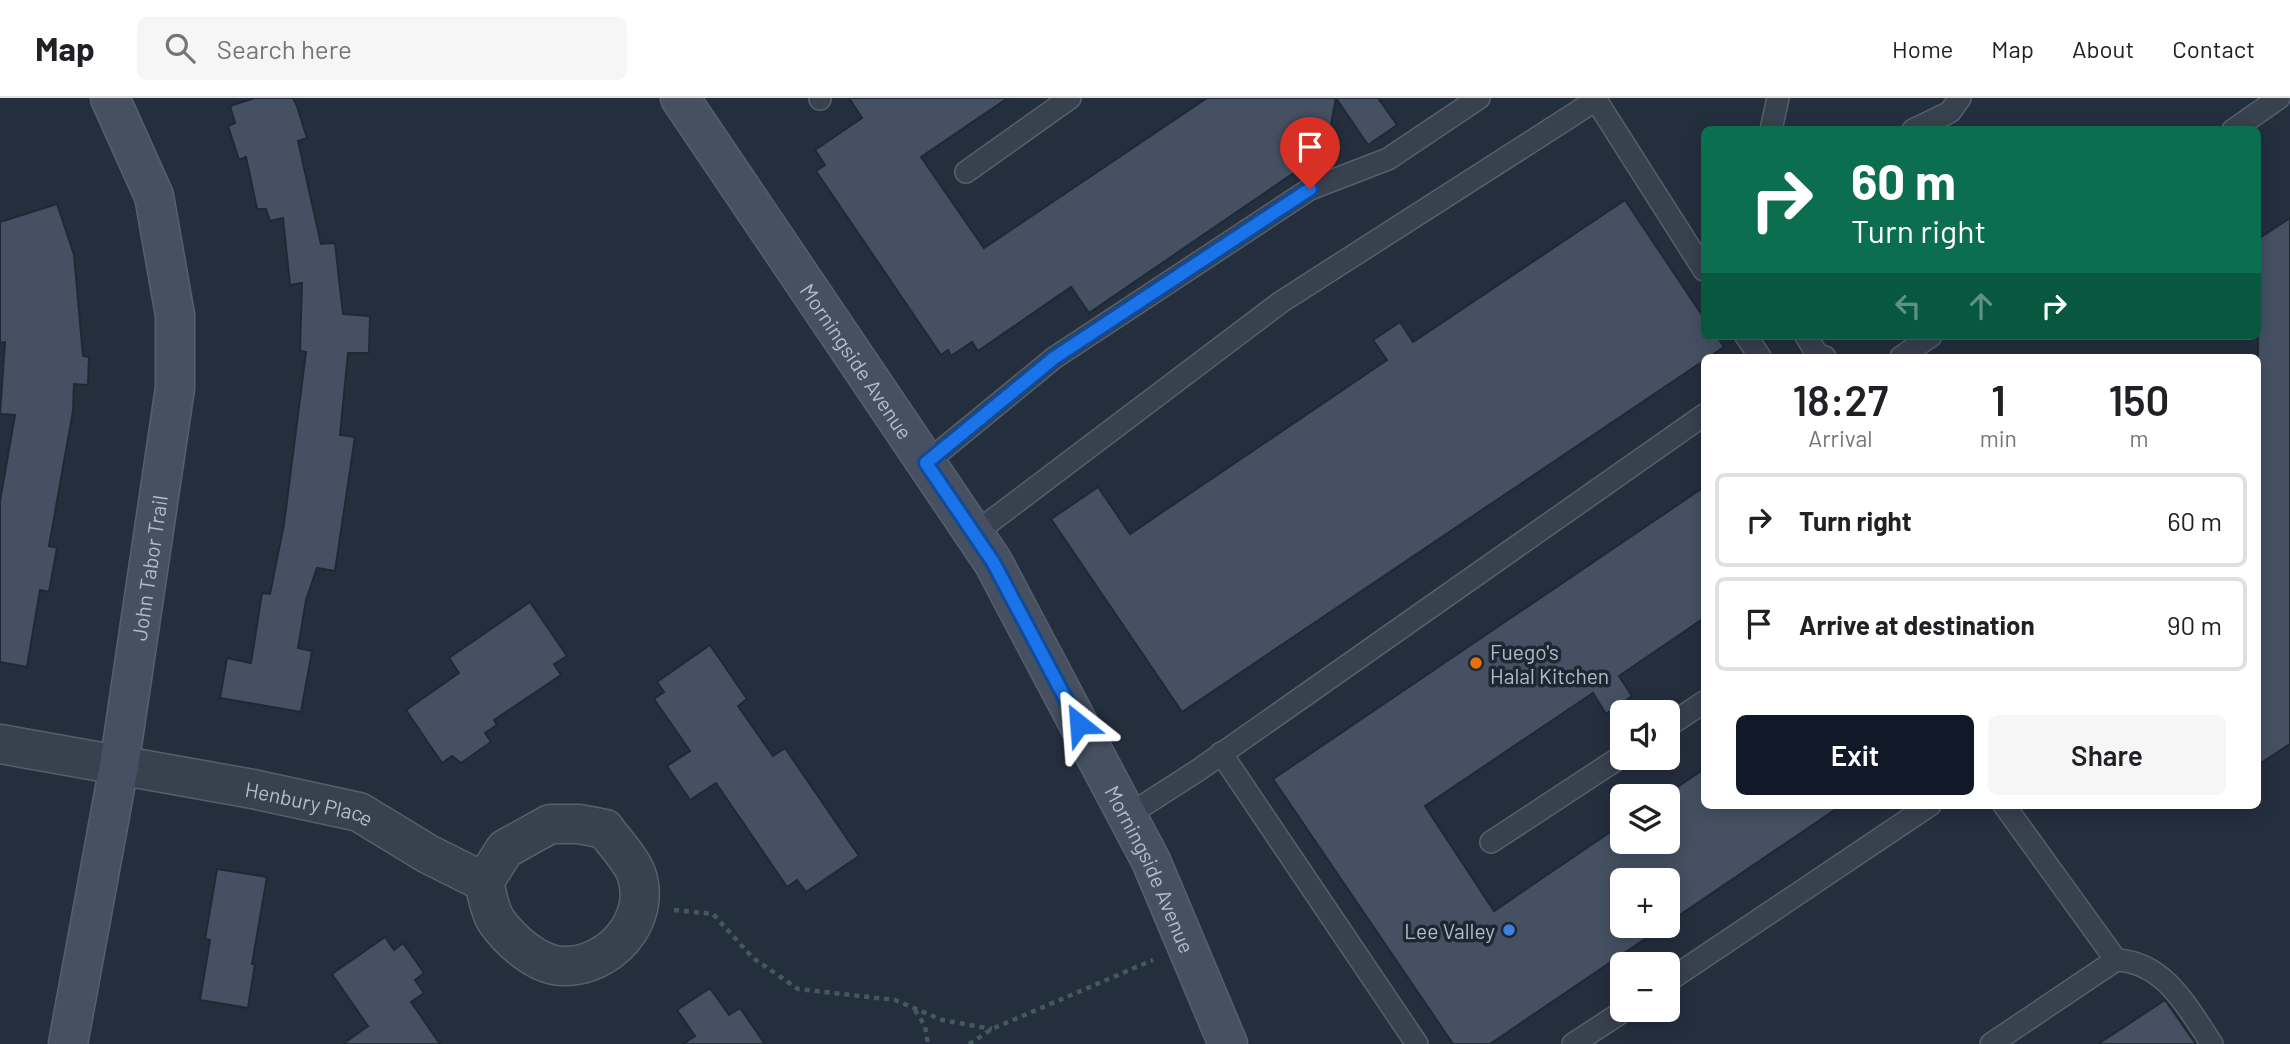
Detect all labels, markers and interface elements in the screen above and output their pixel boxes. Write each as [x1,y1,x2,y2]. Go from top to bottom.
search box [137,17,627,80]
text: Map [35,28,95,68]
icon: search [161,29,199,67]
text: Search here [217,33,352,64]
text: Home [1892,34,1953,63]
text: Map [1991,34,2034,63]
text: About [2072,34,2134,63]
text: Contact [2172,34,2255,63]
pin [1280,117,1340,189]
icon: arrive [1291,128,1329,166]
text: 60 m [1851,151,1956,210]
icon: right [1736,154,1827,245]
text: Turn right [1851,211,1986,249]
street label: Morningside Avenue [796,278,919,443]
icon: left [1889,287,1927,325]
icon: ahead [1962,287,2000,325]
icon: right [2035,287,2073,325]
text: 18:27 [1792,374,1888,424]
text: 1 [1991,374,2006,424]
text: 150 [2109,374,2169,424]
text: Arrival [1808,424,1873,452]
text: min [1980,424,2017,452]
text: m [2129,424,2149,452]
street label: John Tabor Trail [125,493,171,642]
icon: right [1740,501,1778,539]
text: Turn right [1799,505,1912,536]
text: 60 m [2167,505,2222,536]
icon: arrive [1740,605,1778,643]
text: Arrive at destination [1799,609,2035,640]
text: 90 m [2167,609,2222,640]
place label: Fuego's Halal Kitchen [1490,639,1609,688]
marker: Fuego's Halal Kitchen [1468,655,1484,671]
position arrow [1042,687,1116,761]
map controls [1610,700,1680,1022]
button: sound [1610,700,1680,770]
button: Exit [1736,715,1974,795]
button: Share [1988,715,2226,795]
street label: Henbury Place [243,775,378,831]
street label: Morningside Avenue [1101,781,1201,956]
button: layers [1610,784,1680,854]
button: + [1610,868,1680,938]
place label: Lee Valley [1404,918,1495,943]
marker: Lee Valley [1501,922,1517,938]
button: − [1610,952,1680,1022]

